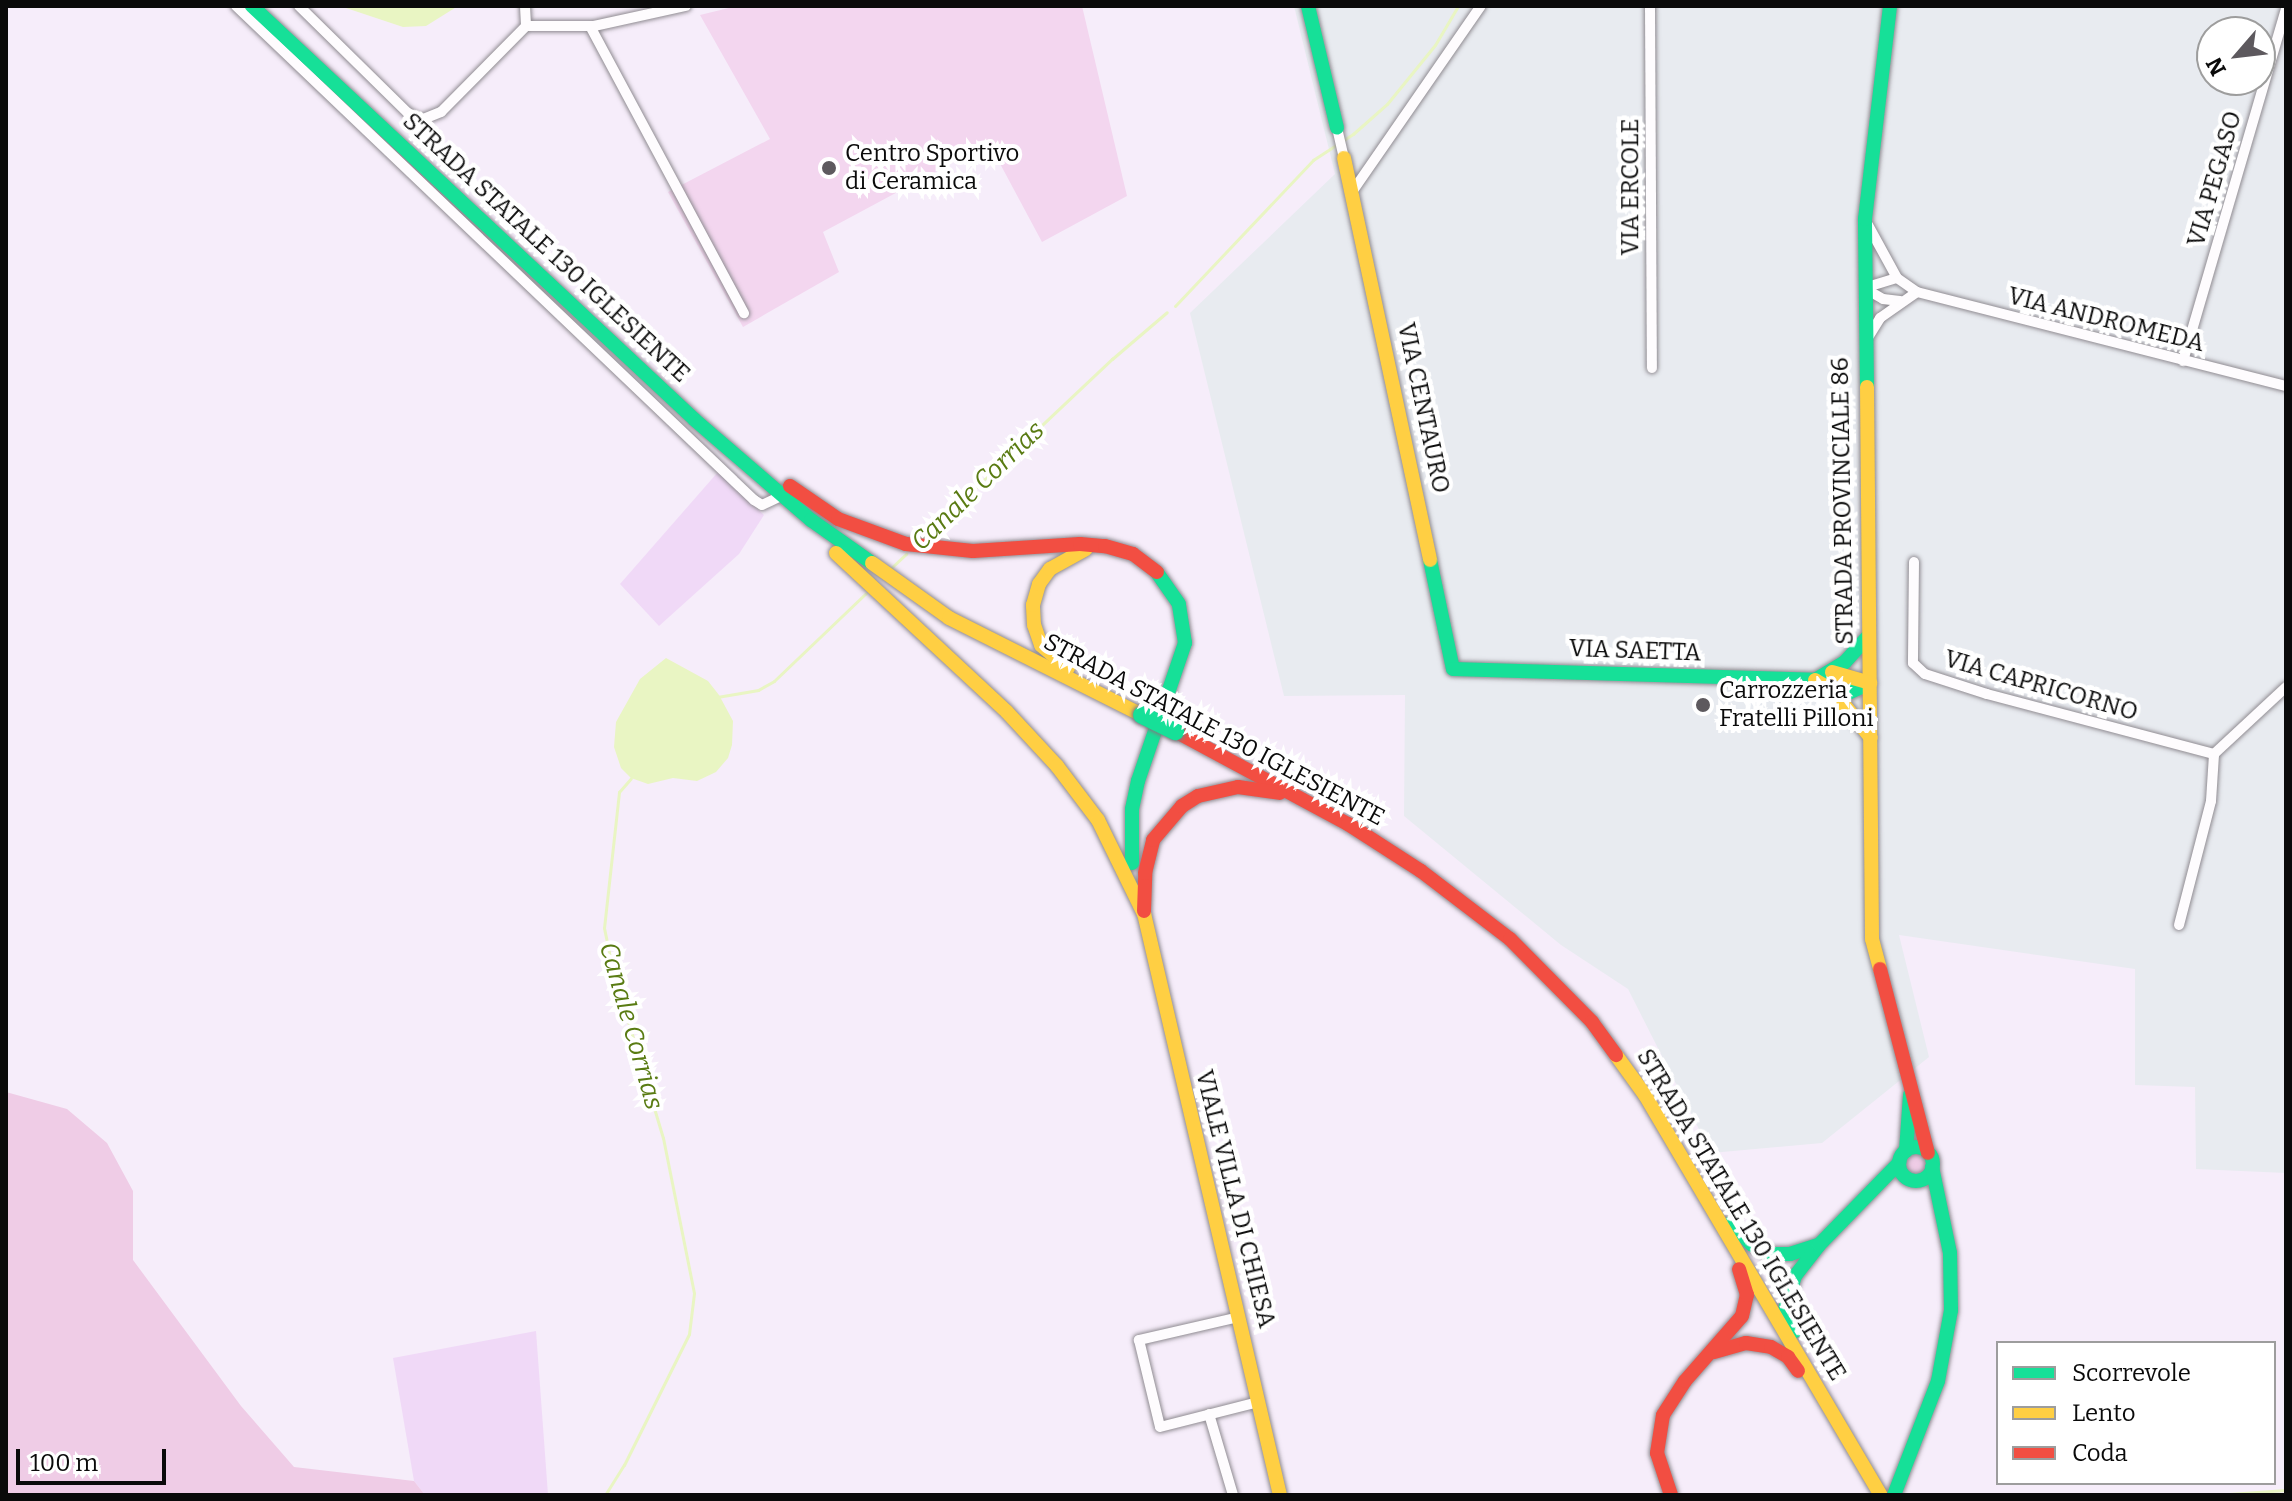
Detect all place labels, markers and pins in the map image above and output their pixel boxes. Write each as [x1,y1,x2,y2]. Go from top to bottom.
place label: Centro Sportivo di Ceramica [845,140,1019,196]
marker: Centro Sportivo di Ceramica [820,159,838,177]
place label: Carrozzeria Fratelli Pilloni [1719,677,1874,733]
marker: Carrozzeria Fratelli Pilloni [1694,696,1712,714]

